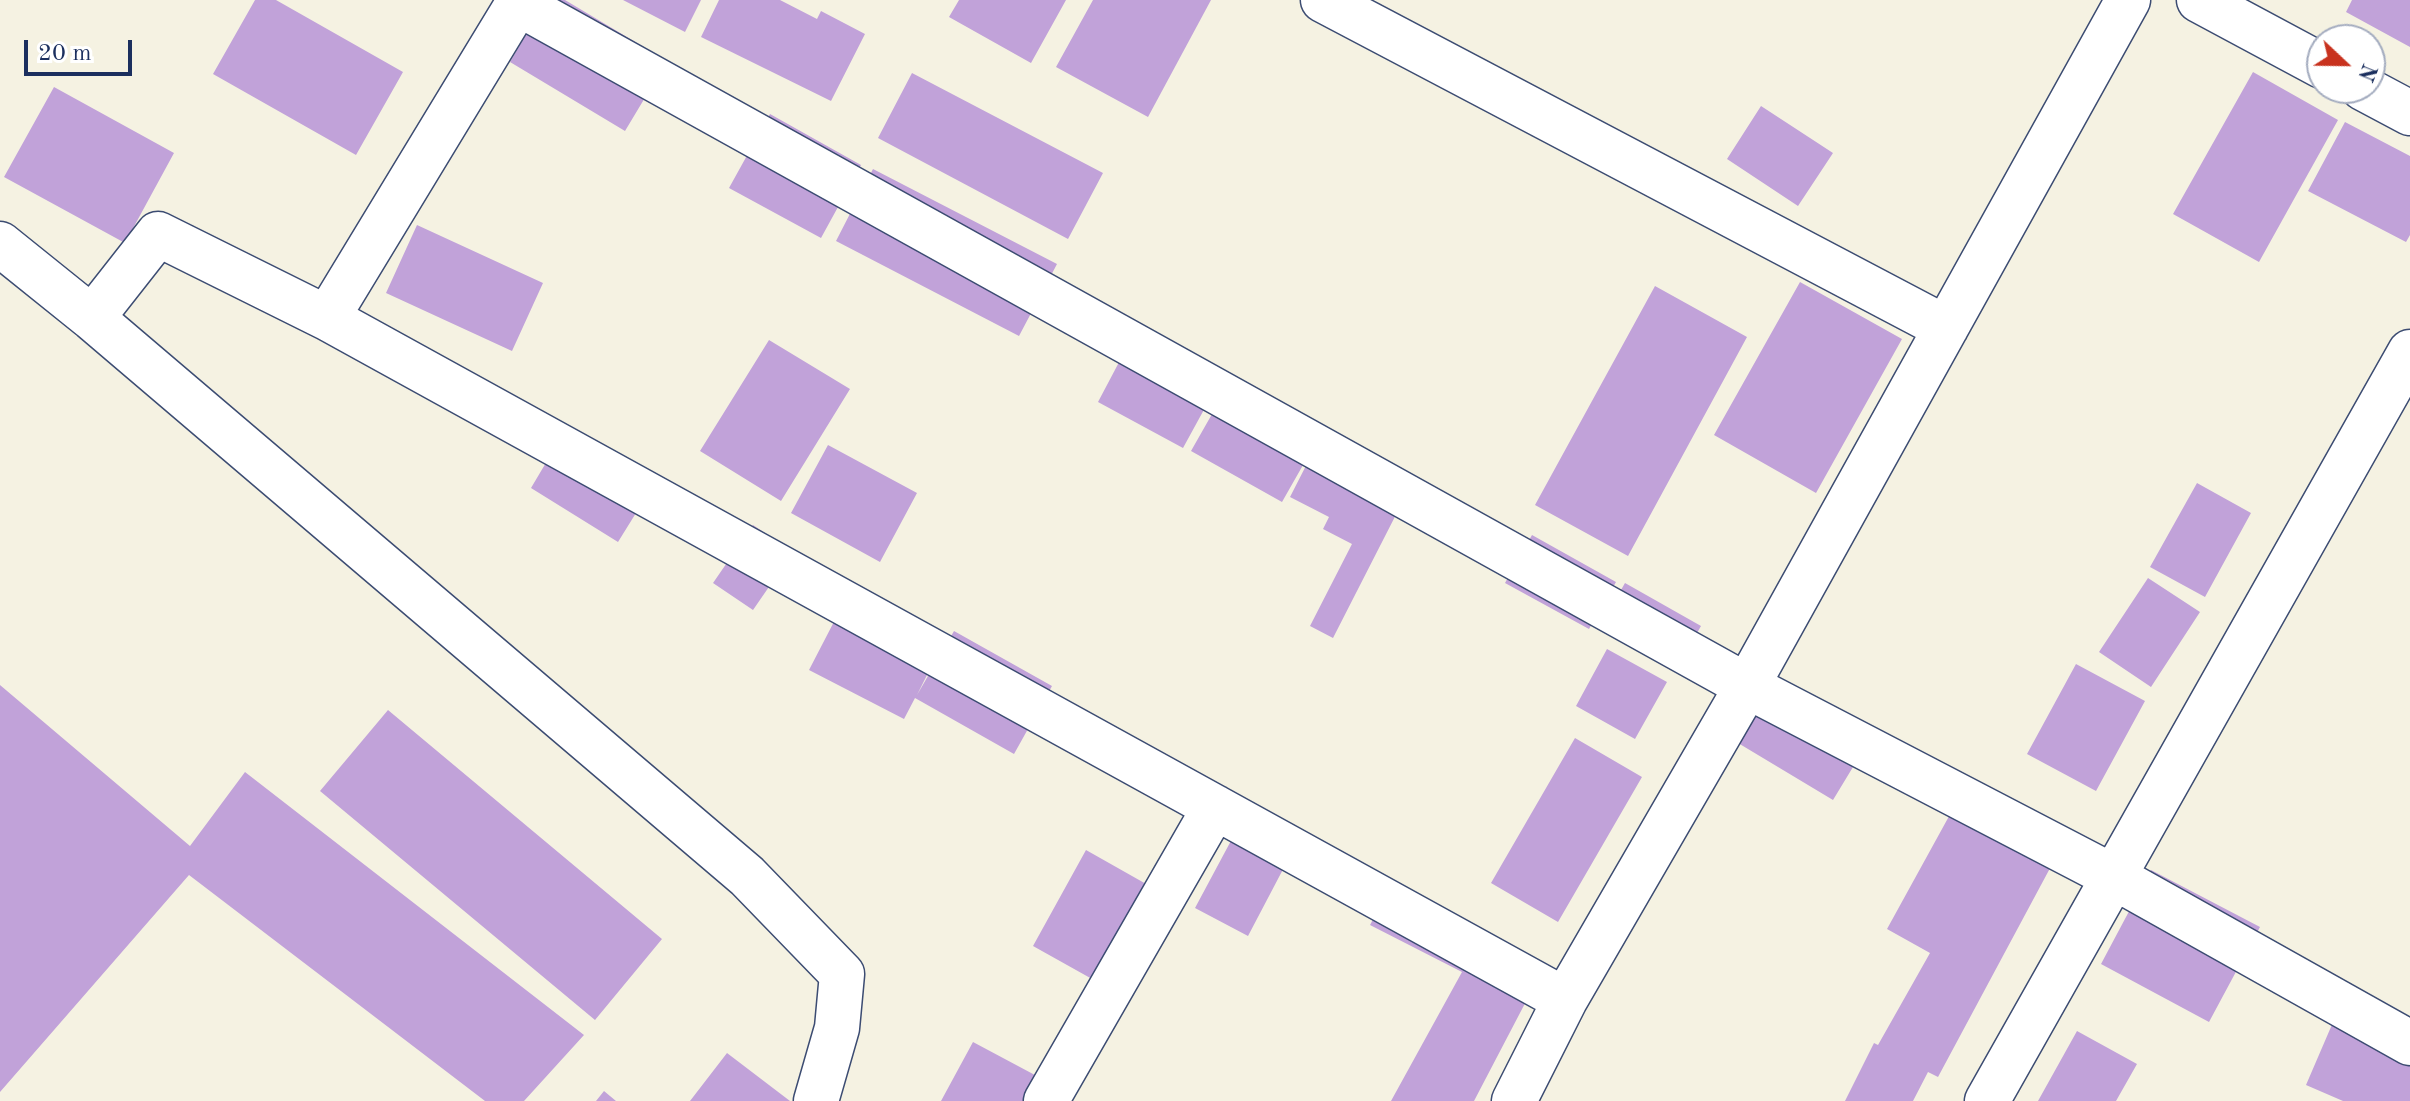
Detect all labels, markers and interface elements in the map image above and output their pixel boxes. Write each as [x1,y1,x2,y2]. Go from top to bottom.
scale bar [28,24,136,74]
north arrow [2306,24,2386,104]
text: 20 m [38,42,92,66]
text: N [2353,60,2380,84]

